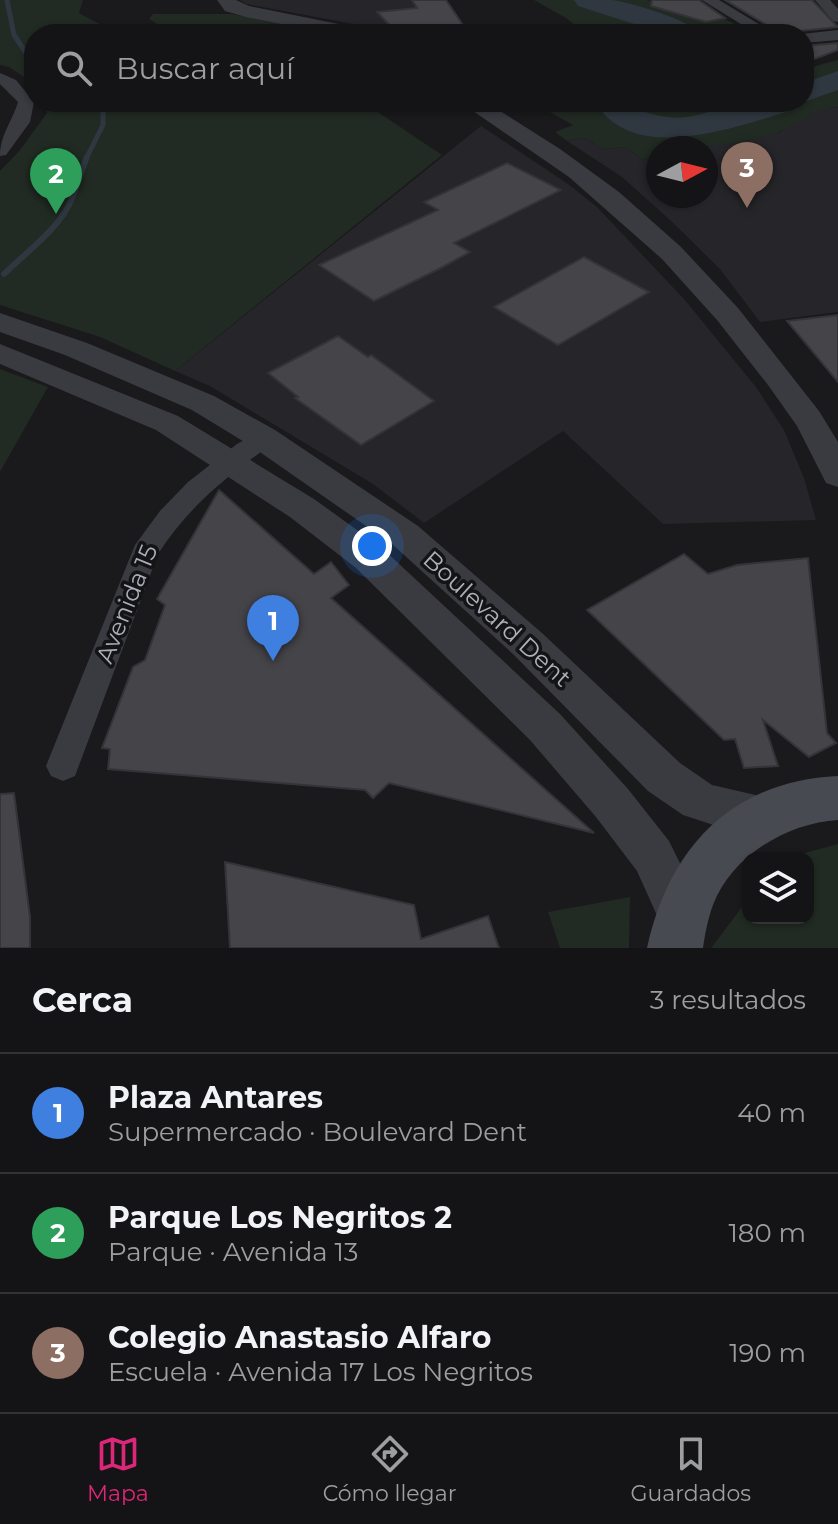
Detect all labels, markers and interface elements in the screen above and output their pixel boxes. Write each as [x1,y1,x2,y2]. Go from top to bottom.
search box [24,24,814,112]
icon: search [52,46,96,90]
text: Buscar aquí [116,50,294,87]
north arrow [646,136,718,208]
pin: 3 [721,142,773,208]
pin: 2 [30,148,82,214]
your location [352,526,392,566]
street label: Avenida 15 [90,540,163,667]
street label: Boulevard Dent [417,545,577,693]
pin: 1 [247,595,299,661]
map controls [742,852,814,924]
button: layers [742,852,814,924]
text: Cerca [32,979,133,1021]
text: 3 resultados [650,984,806,1016]
text: Plaza Antares [108,1079,323,1116]
text: 1 [53,1097,63,1129]
text: 40 m [737,1097,806,1129]
text: Supermercado · Boulevard Dent [108,1116,527,1148]
text: Parque Los Negritos 2 [108,1199,452,1236]
text: 2 [50,1217,66,1249]
text: 180 m [728,1217,806,1249]
text: Parque · Avenida 13 [108,1236,358,1268]
text: Colegio Anastasio Alfaro [108,1319,491,1356]
text: 3 [50,1337,66,1369]
text: 190 m [729,1337,806,1369]
text: Escuela · Avenida 17 Los Negritos [108,1356,533,1388]
tab: Mapa [87,1432,149,1507]
tab: Cómo llegar [323,1432,456,1507]
tab: Guardados [630,1432,751,1507]

